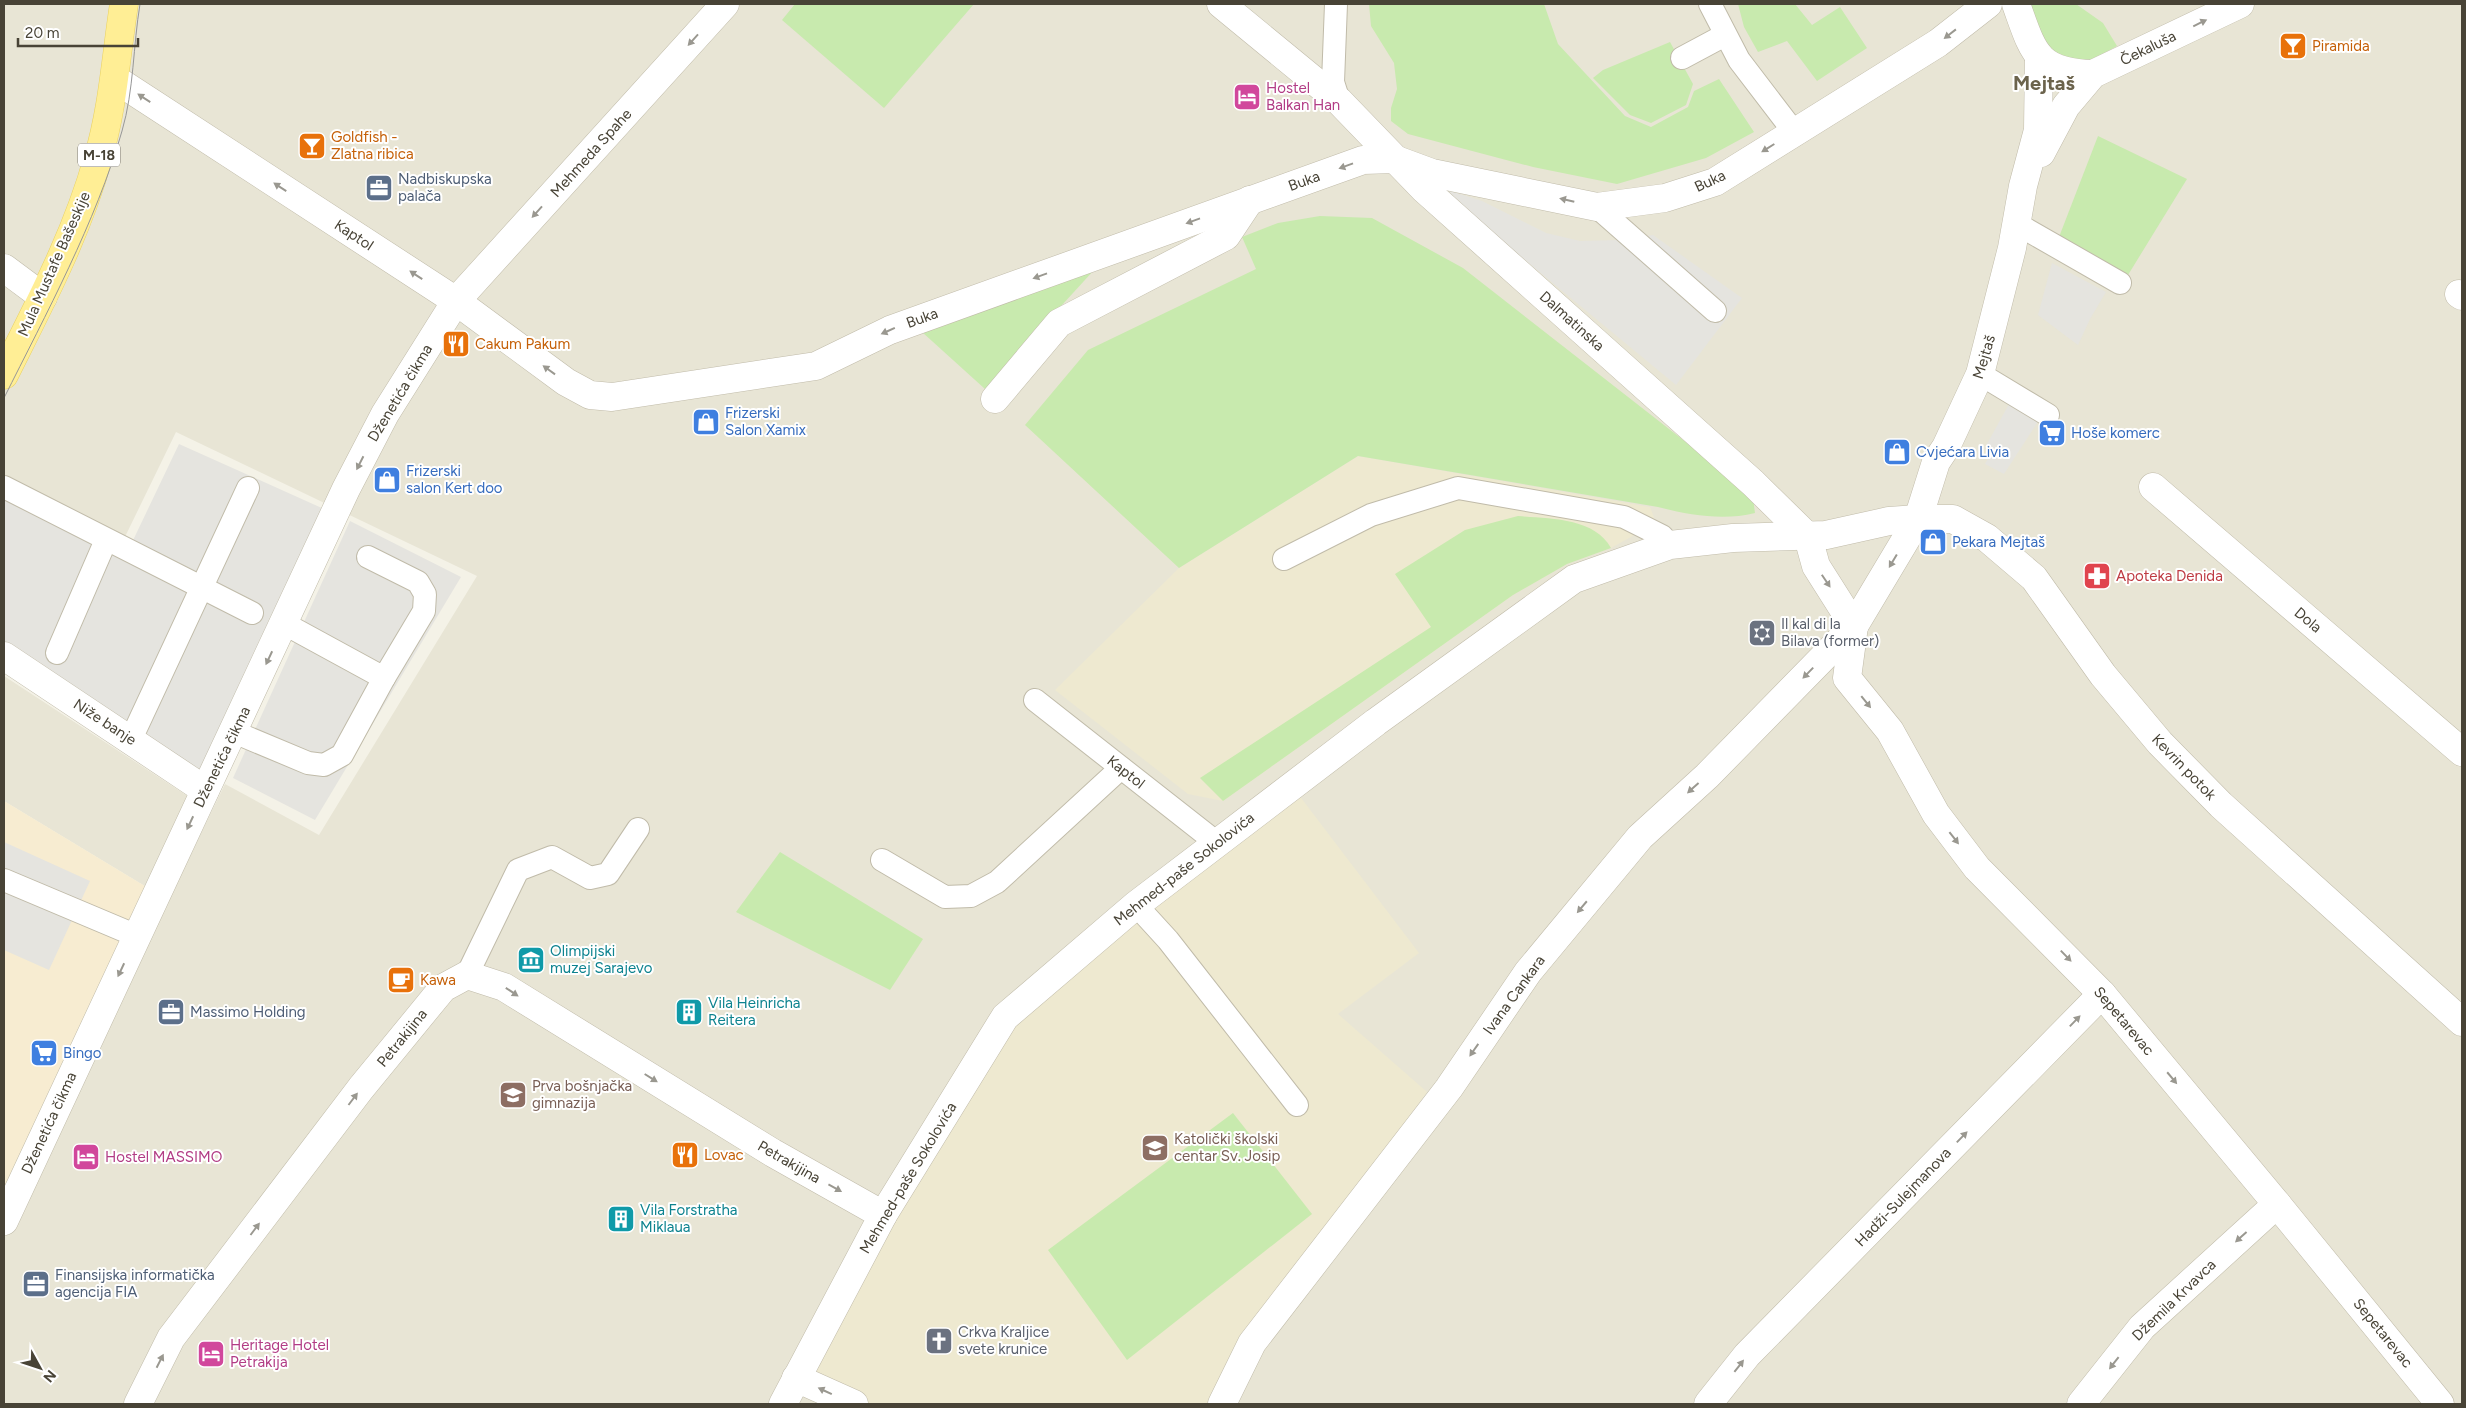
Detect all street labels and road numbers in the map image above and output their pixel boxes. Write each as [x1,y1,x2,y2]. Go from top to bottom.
street label: Čekaluša [2117,27,2179,69]
street label: Mehmeda Spahe [547,105,635,201]
road number: M-18 [78,144,120,166]
street label: Buka [1692,166,1728,196]
street label: Buka [1286,167,1322,195]
street label: Mula Mustafe Bašeskije [14,189,94,339]
street label: Kaptol [331,216,377,254]
street label: Dalmatinska [1536,287,1608,355]
street label: Buka [904,304,940,332]
street label: Mejtaš [1969,333,1999,381]
street label: Dženetića čikma [364,341,436,445]
street label: Dola [2291,603,2325,637]
street label: Niže banje [70,695,140,749]
street label: Dženetića čikma [190,703,254,811]
street label: Kevrin potok [2148,730,2220,804]
street label: Kaptol [1103,752,1149,792]
street label: Mehmed-paše Sokolovića [1110,809,1258,929]
street label: Ivana Cankara [1479,952,1549,1038]
street label: Sepetarevac [2090,983,2158,1059]
street label: Petrakijina [373,1005,431,1071]
street label: Dženetića čikma [18,1069,80,1177]
street label: Mehmed-paše Sokolovića [856,1099,960,1257]
street label: Petrakijina [754,1137,824,1187]
street label: Hadži-Sulejmanova [1851,1144,1955,1250]
street label: Džemila Krvavca [2128,1255,2220,1345]
street label: Sepetarevac [2350,1295,2416,1371]

